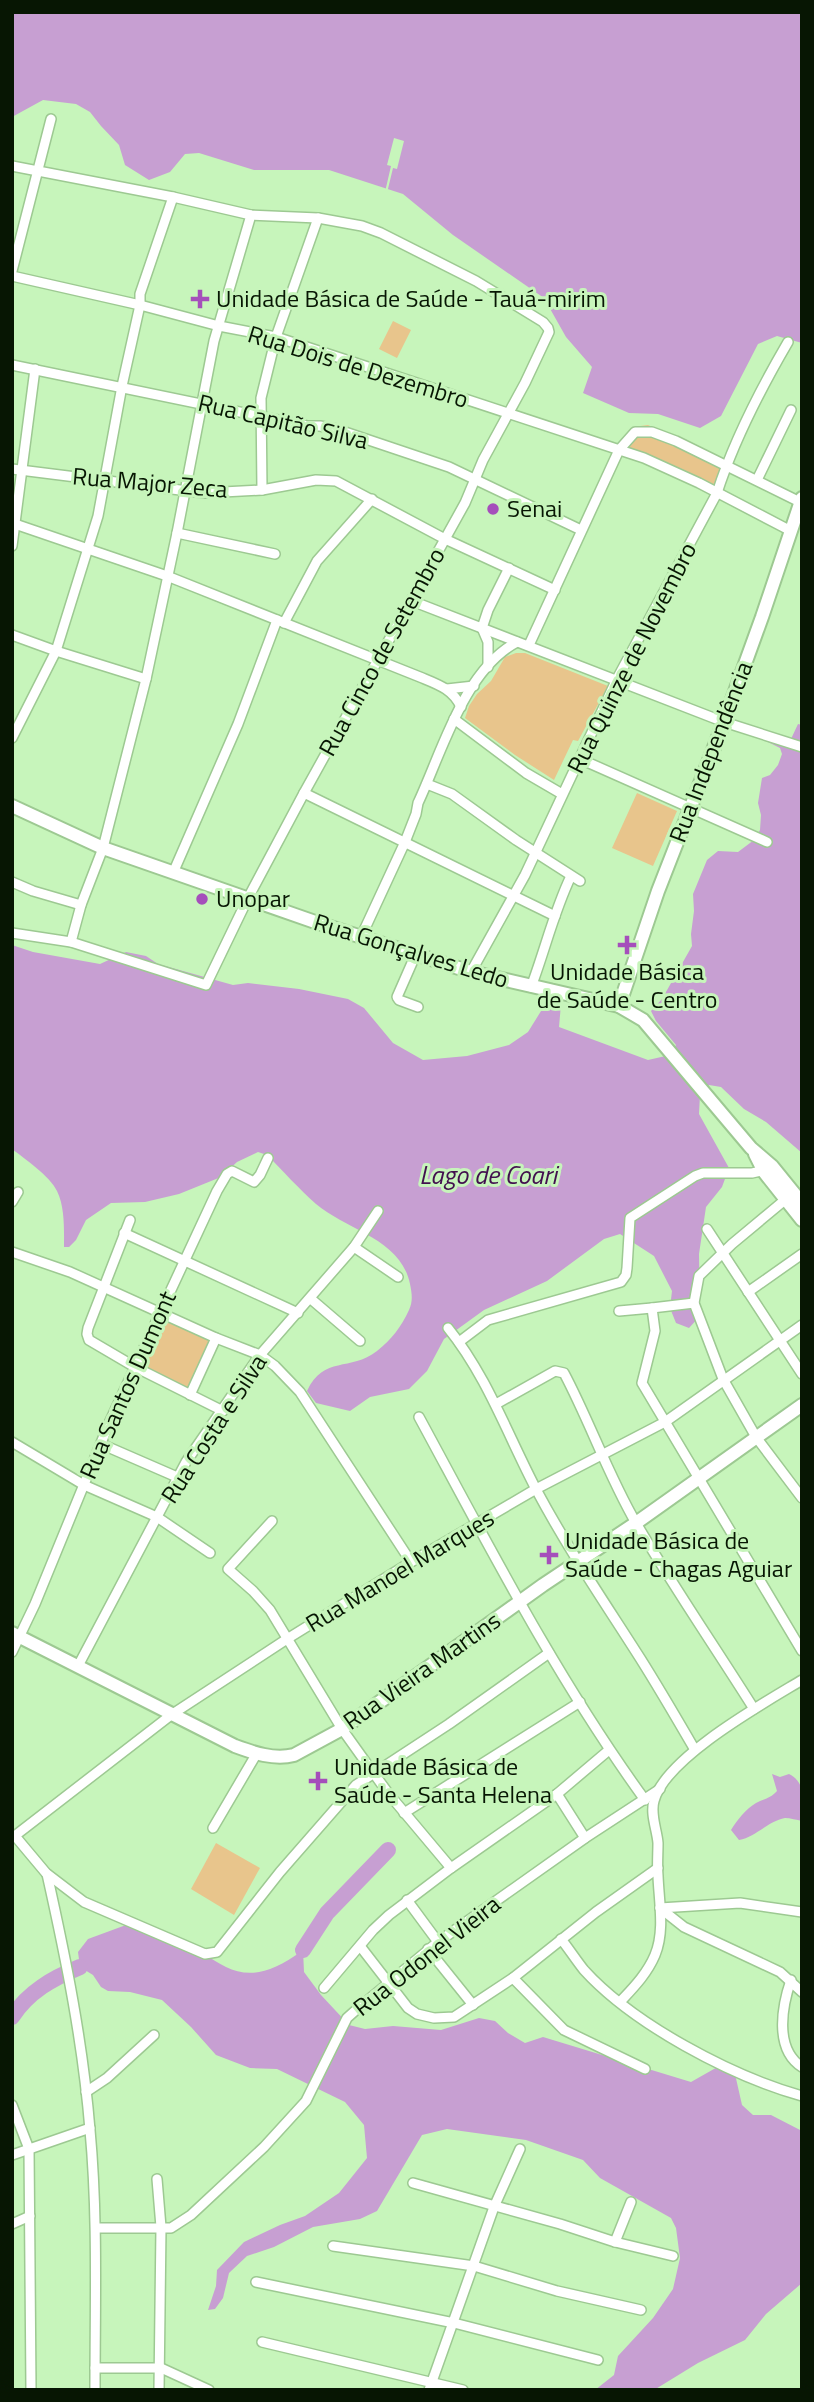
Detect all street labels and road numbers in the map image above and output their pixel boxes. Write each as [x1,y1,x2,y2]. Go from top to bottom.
street label: Rua Dois de Dezembro [244,315,473,417]
street label: Rua Capitão Silva [195,384,372,458]
street label: Rua Major Zeca [71,457,229,507]
street label: Rua Quinze de Novembro [557,536,705,779]
street label: Rua Cinco de Setembro [309,541,453,762]
street label: Rua Independência [659,656,761,847]
street label: Rua Gonçalves Ledo [309,903,513,997]
street label: Rua Santos Dumont [69,1284,185,1484]
street label: Rua Costa e Silva [151,1347,275,1510]
street label: Rua Manoel Marques [298,1500,501,1641]
street label: Rua Vieira Martins [335,1602,508,1738]
street label: Rua Odonel Vieira [345,1886,508,2024]

